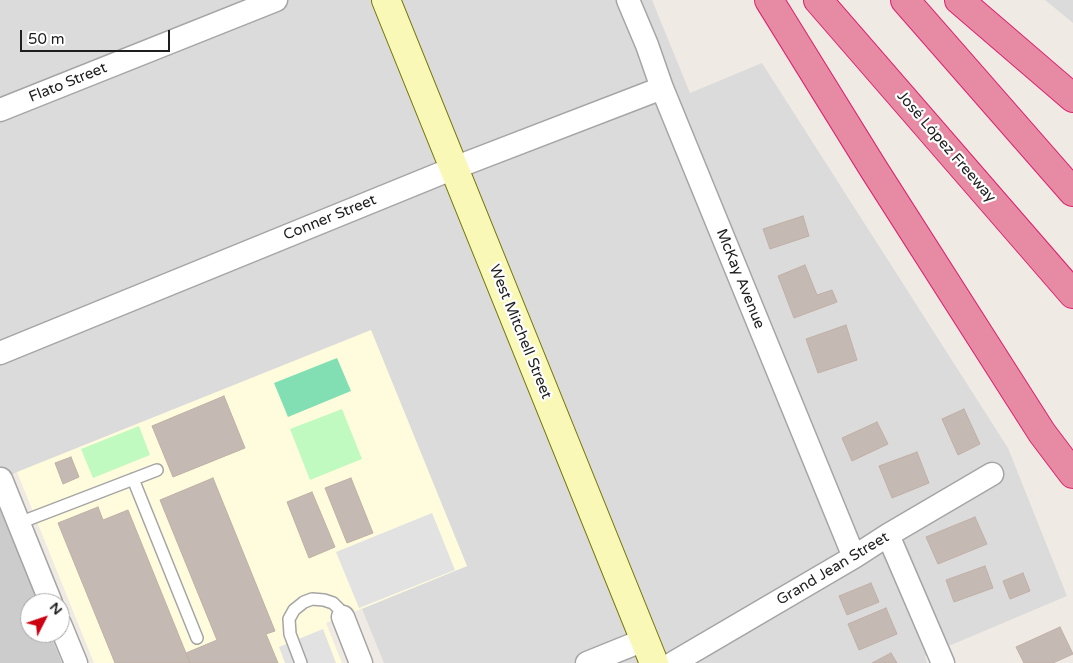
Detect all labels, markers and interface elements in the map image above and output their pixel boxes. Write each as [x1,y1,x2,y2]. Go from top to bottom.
scale bar [22,20,172,52]
text: 50 m [28,30,65,48]
street label: Flato Street [26,59,110,107]
street label: José López Freeway [893,87,999,207]
street label: Conner Street [281,191,379,245]
street label: McKay Avenue [712,226,768,332]
street label: West Mitchell Street [485,262,555,402]
street label: Grand Jean Street [774,528,892,610]
north arrow [20,593,70,643]
text: N [46,599,66,618]

